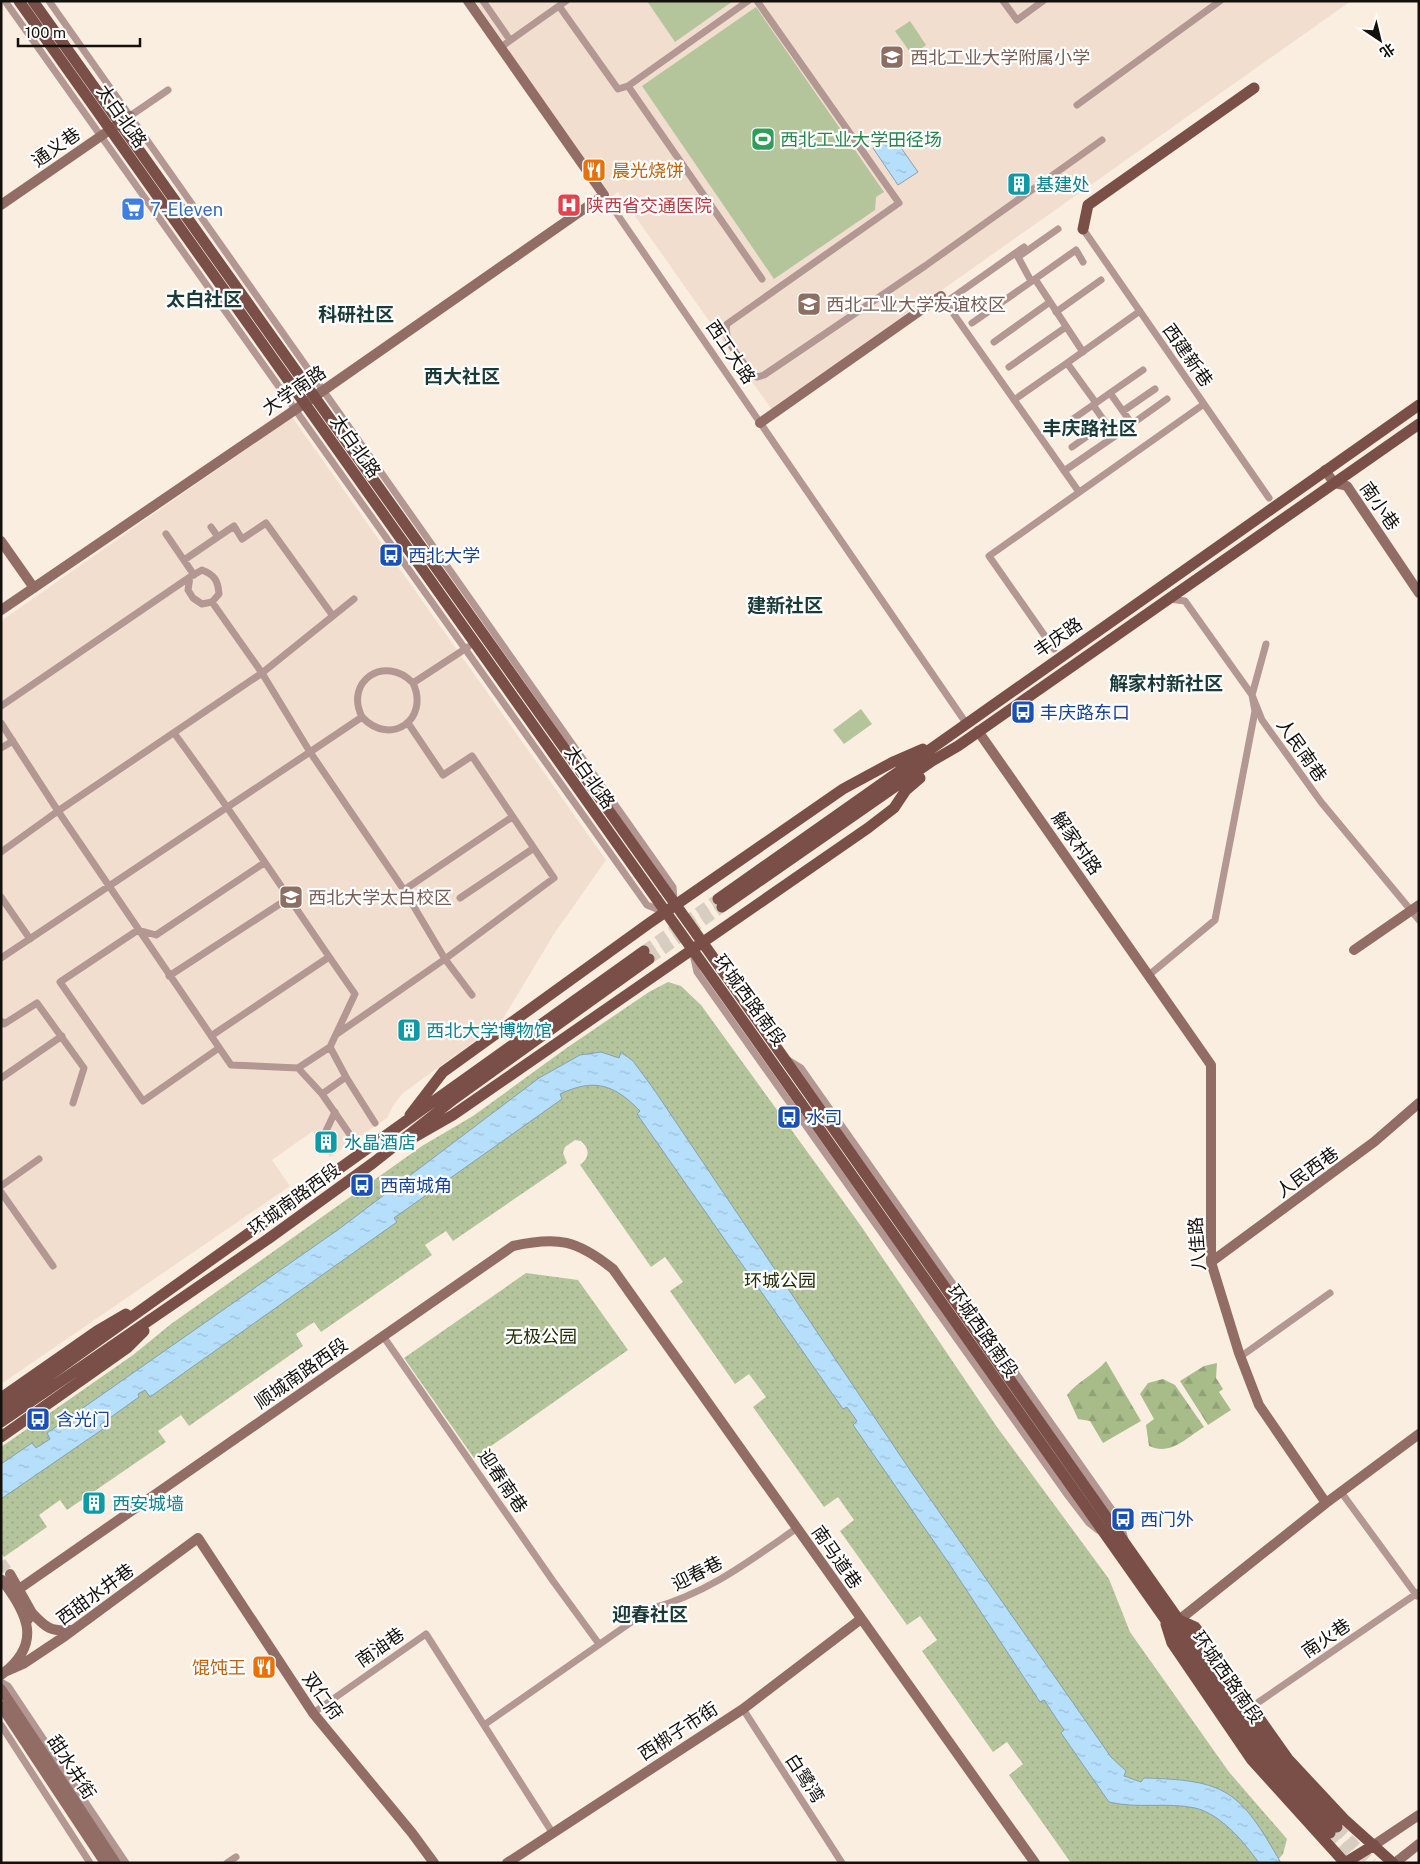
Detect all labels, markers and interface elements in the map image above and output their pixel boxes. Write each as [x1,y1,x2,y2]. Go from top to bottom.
scale bar [18,15,140,47]
north arrow [1355,15,1405,65]
text: 100 m [25,24,66,41]
text: 北 [1377,40,1398,61]
school or university icon: 西北工业大学附属小学 [879,44,905,70]
place label: 西北工业大学附属小学 [910,47,1090,68]
street label: 太白北路 [93,80,151,152]
street label: 通义巷 [28,123,84,171]
sports icon: 西北工业大学田径场 [750,126,776,152]
place label: 西北工业大学田径场 [780,129,942,150]
restaurant icon: 晨光烧饼 [581,157,607,183]
place label: 晨光烧饼 [612,160,684,181]
building icon: 基建处 [1006,171,1032,197]
place label: 基建处 [1036,174,1090,195]
hospital icon: 陕西省交通医院 [556,192,582,218]
place label: 陕西省交通医院 [586,195,712,216]
supermarket icon: 7-Eleven [120,196,146,222]
place label: 7-Eleven [150,199,223,220]
district label: 太白社区 [166,288,242,310]
school or university icon: 西北工业大学友谊校区 [796,291,822,317]
place label: 西北工业大学友谊校区 [826,294,1006,315]
district label: 科研社区 [318,303,394,325]
street label: 西工大路 [702,316,760,388]
street label: 西建新巷 [1159,319,1217,391]
street label: 大学南路 [258,361,330,419]
district label: 西大社区 [424,365,500,387]
street label: 太白北路 [327,410,385,482]
district label: 丰庆路社区 [1042,417,1138,439]
street label: 南小巷 [1356,478,1404,534]
bus stop icon: 西北大学 [378,542,404,568]
place label: 西北大学 [408,545,480,566]
district label: 建新社区 [747,594,823,616]
street label: 丰庆路 [1030,613,1086,661]
district label: 解家村新社区 [1109,672,1223,694]
bus stop icon: 丰庆路东口 [1010,699,1036,725]
place label: 丰庆路东口 [1040,702,1130,723]
street label: 人民南巷 [1273,714,1331,786]
street label: 太白北路 [561,741,619,813]
street label: 解家村路 [1048,807,1106,879]
school or university icon: 西北大学太白校区 [278,884,304,910]
place label: 西北大学太白校区 [308,887,452,908]
street label: 环城西路南段 [710,950,790,1050]
building icon: 西北大学博物馆 [396,1017,422,1043]
place label: 西北大学博物馆 [426,1020,552,1041]
bus stop icon: 水司 [776,1104,802,1130]
place label: 水司 [806,1107,842,1128]
building icon: 水晶酒店 [313,1129,339,1155]
place label: 水晶酒店 [344,1132,416,1153]
street label: 人民西巷 [1272,1142,1342,1202]
street label: 环城南路西段 [244,1159,344,1239]
bus stop icon: 西南城角 [349,1172,375,1198]
place label: 西南城角 [380,1175,452,1196]
street label: 八佳路 [1185,1216,1209,1272]
park label: 环城公园 [744,1270,816,1291]
street label: 环城西路南段 [943,1281,1023,1381]
park label: 无极公园 [505,1326,577,1347]
street label: 顺城南路西段 [251,1333,351,1413]
bus stop icon: 含光门 [25,1406,51,1432]
place label: 含光门 [56,1409,110,1430]
street label: 迎春南巷 [474,1445,532,1517]
building icon: 西安城墙 [81,1490,107,1516]
place label: 西安城墙 [112,1493,184,1514]
bus stop icon: 西门外 [1110,1506,1136,1532]
place label: 西门外 [1140,1509,1194,1530]
street label: 南马道巷 [808,1521,866,1593]
street label: 迎春巷 [668,1551,726,1595]
street label: 西甜水井巷 [52,1559,138,1629]
district label: 迎春社区 [612,1603,688,1625]
street label: 南火巷 [1298,1614,1354,1662]
street label: 南油巷 [352,1623,408,1671]
street label: 环城西路南段 [1188,1627,1268,1727]
restaurant icon: 馄饨王 [251,1654,277,1680]
place label: 馄饨王 [192,1657,246,1678]
street label: 双仁府 [299,1668,347,1724]
street label: 西梆子市街 [635,1698,721,1764]
street label: 甜水井街 [44,1731,100,1803]
street label: 白鹭湾 [781,1750,829,1806]

